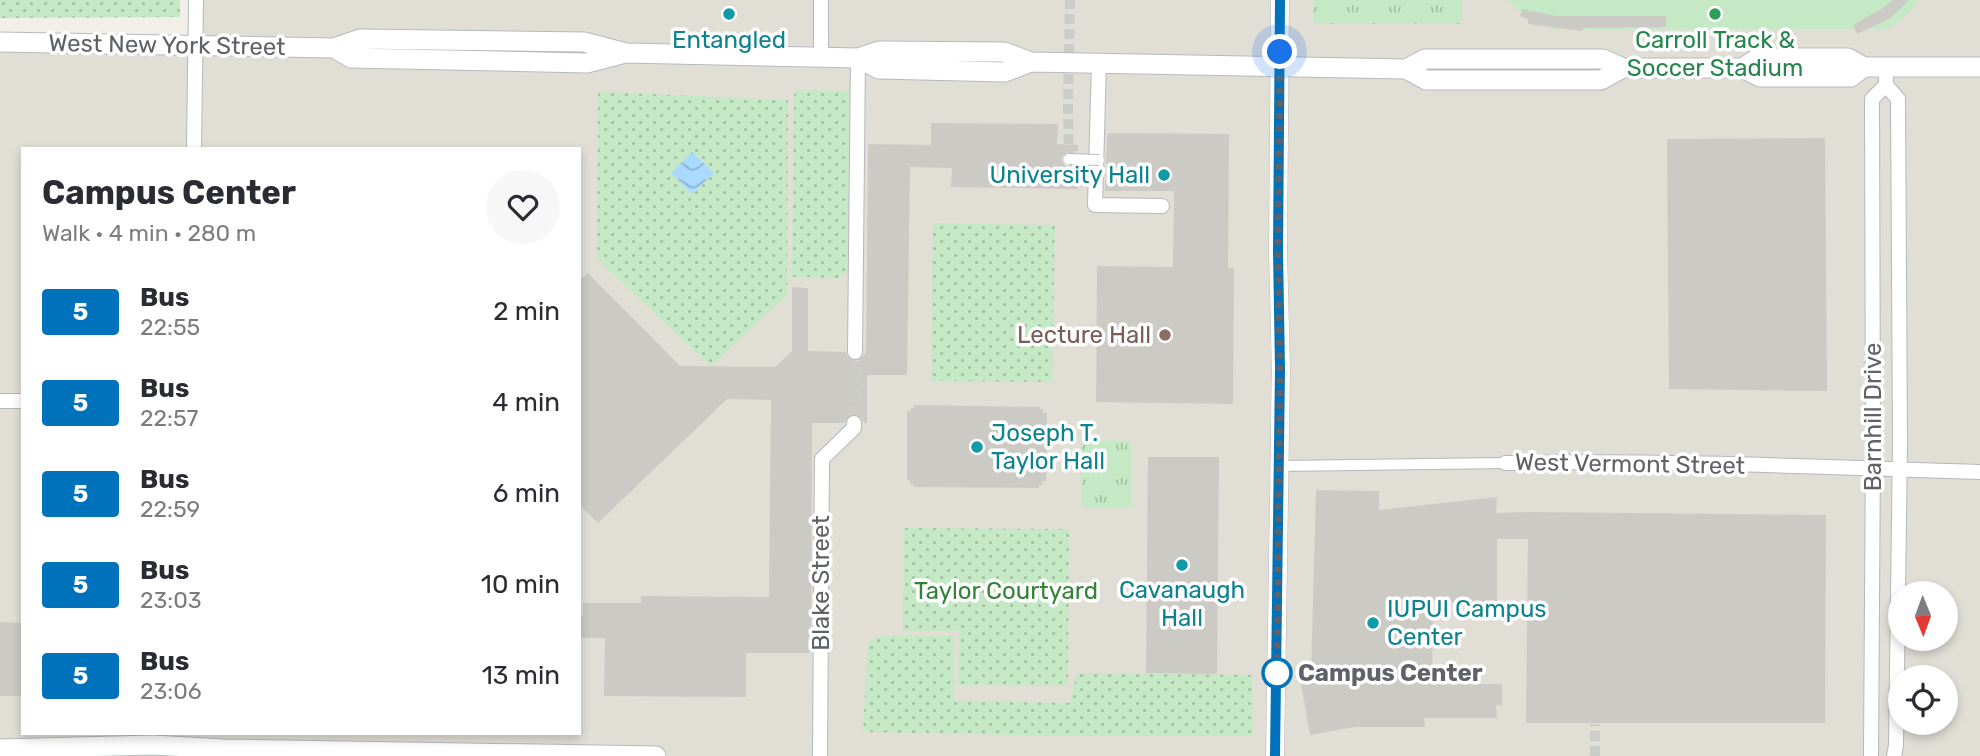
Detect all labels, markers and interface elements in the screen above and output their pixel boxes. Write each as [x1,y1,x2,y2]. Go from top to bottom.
marker: Entangled [721,6,737,22]
marker: Carroll Track & Soccer Stadium [1707,6,1723,22]
place label: Entangled [672,26,786,54]
place label: Carroll Track & Soccer Stadium [1627,26,1803,82]
street label: West New York Street [48,29,286,61]
your location [1262,34,1297,69]
place label: University Hall [989,161,1150,189]
marker: University Hall [1156,167,1172,183]
button: heart [486,170,560,244]
text: Campus Center [42,173,296,212]
text: Walk · 4 min · 280 m [42,219,256,247]
text: Bus [140,282,189,313]
text: 2 min [493,296,560,327]
text: 5 [73,298,88,326]
text: 22:55 [140,313,200,341]
place label: Lecture Hall [1017,321,1151,349]
marker: Lecture Hall [1157,327,1173,343]
street label: Barnhill Drive [1859,343,1887,491]
text: Bus [140,373,189,404]
text: 4 min [492,387,560,418]
text: 5 [73,389,88,417]
text: 22:57 [140,404,198,432]
place label: Joseph T. Taylor Hall [991,419,1105,475]
marker: Joseph T. Taylor Hall [969,439,985,455]
street label: West Vermont Street [1515,448,1745,480]
text: Bus [140,464,189,495]
text: 6 min [493,478,560,509]
text: 5 [73,480,88,508]
text: 22:59 [140,495,200,523]
street label: Blake Street [807,515,835,651]
text: Bus [140,555,189,586]
marker: Cavanaugh Hall [1174,557,1190,573]
text: 10 min [481,569,560,600]
text: 5 [73,571,88,599]
place label: Cavanaugh Hall [1119,576,1245,632]
park label: Taylor Courtyard [914,577,1098,605]
north arrow [1888,581,1958,651]
map controls [1888,581,1958,735]
text: 23:03 [140,586,202,614]
place label: IUPUI Campus Center [1387,595,1547,651]
marker: IUPUI Campus Center [1365,615,1381,631]
text: Bus [140,646,189,677]
marker: Campus Center [1262,658,1292,688]
place label: Campus Center [1298,659,1483,687]
text: 13 min [482,660,560,691]
text: 5 [73,662,88,690]
button: locate [1888,665,1958,735]
text: 23:06 [140,677,202,705]

